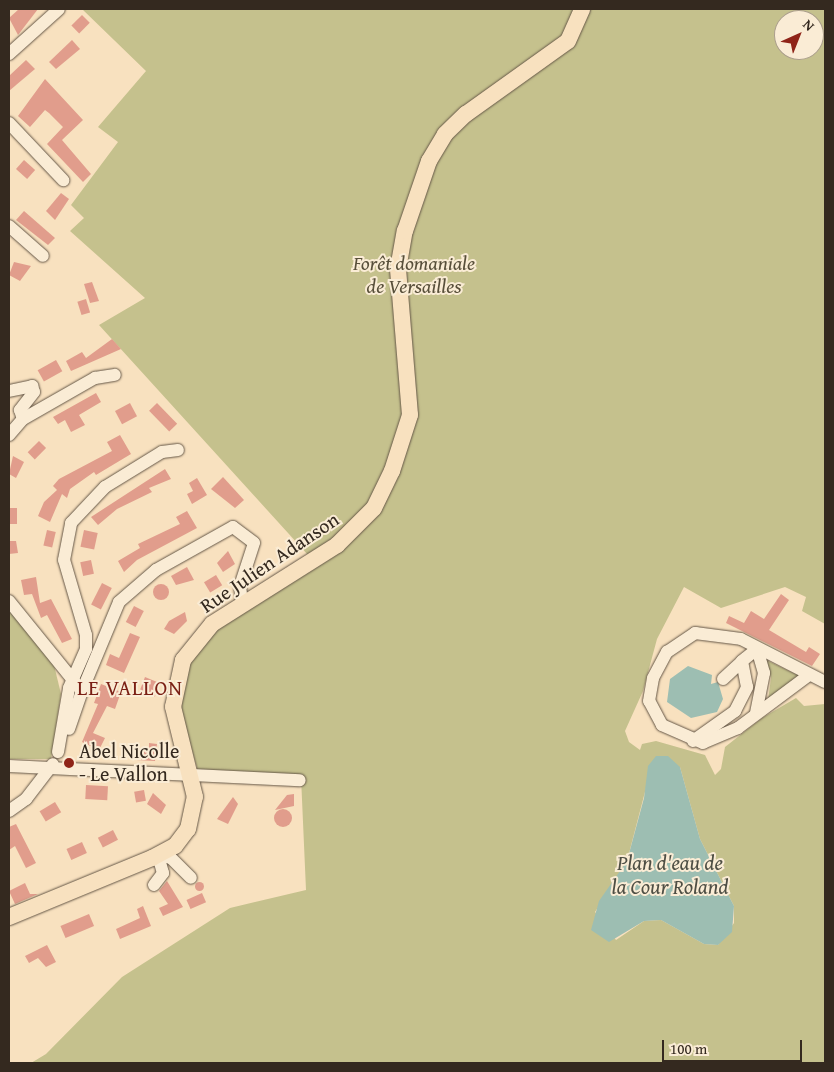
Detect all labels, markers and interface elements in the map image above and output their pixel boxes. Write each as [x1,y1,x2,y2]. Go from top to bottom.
north arrow [774,10,824,60]
text: N [798,14,819,35]
park label: Forêt domaniale de Versailles [353,251,475,298]
street label: Rue Julien Adanson [195,507,343,617]
district label: LE VALLON [76,675,184,701]
place label: Abel Nicolle - Le Vallon [79,739,179,786]
marker: Abel Nicolle - Le Vallon [63,757,75,769]
water label: Plan d'eau de la Cour Roland [611,850,729,900]
scale bar [664,1030,804,1062]
text: 100 m [670,1038,707,1059]

